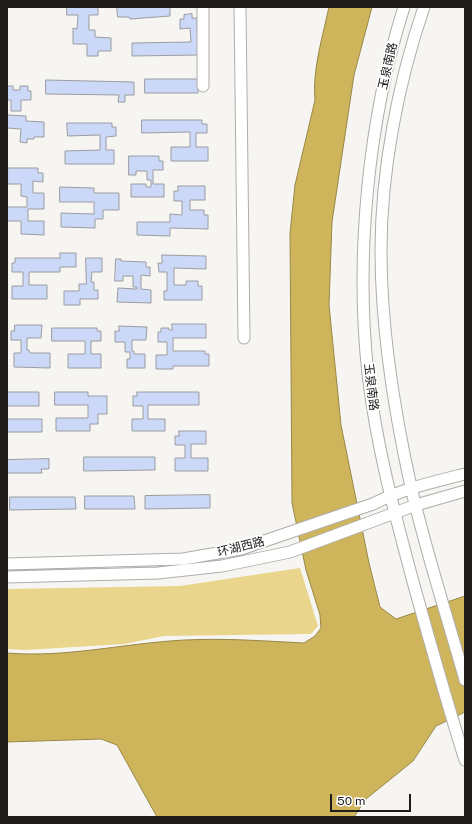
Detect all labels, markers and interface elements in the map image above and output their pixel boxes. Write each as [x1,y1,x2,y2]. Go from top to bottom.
street label: 玉泉南路 [376,41,400,91]
street label: 玉泉南路 [361,362,381,412]
street label: 环湖西路 [216,534,266,560]
scale bar [332,786,413,812]
text: 50 m [337,794,365,808]

